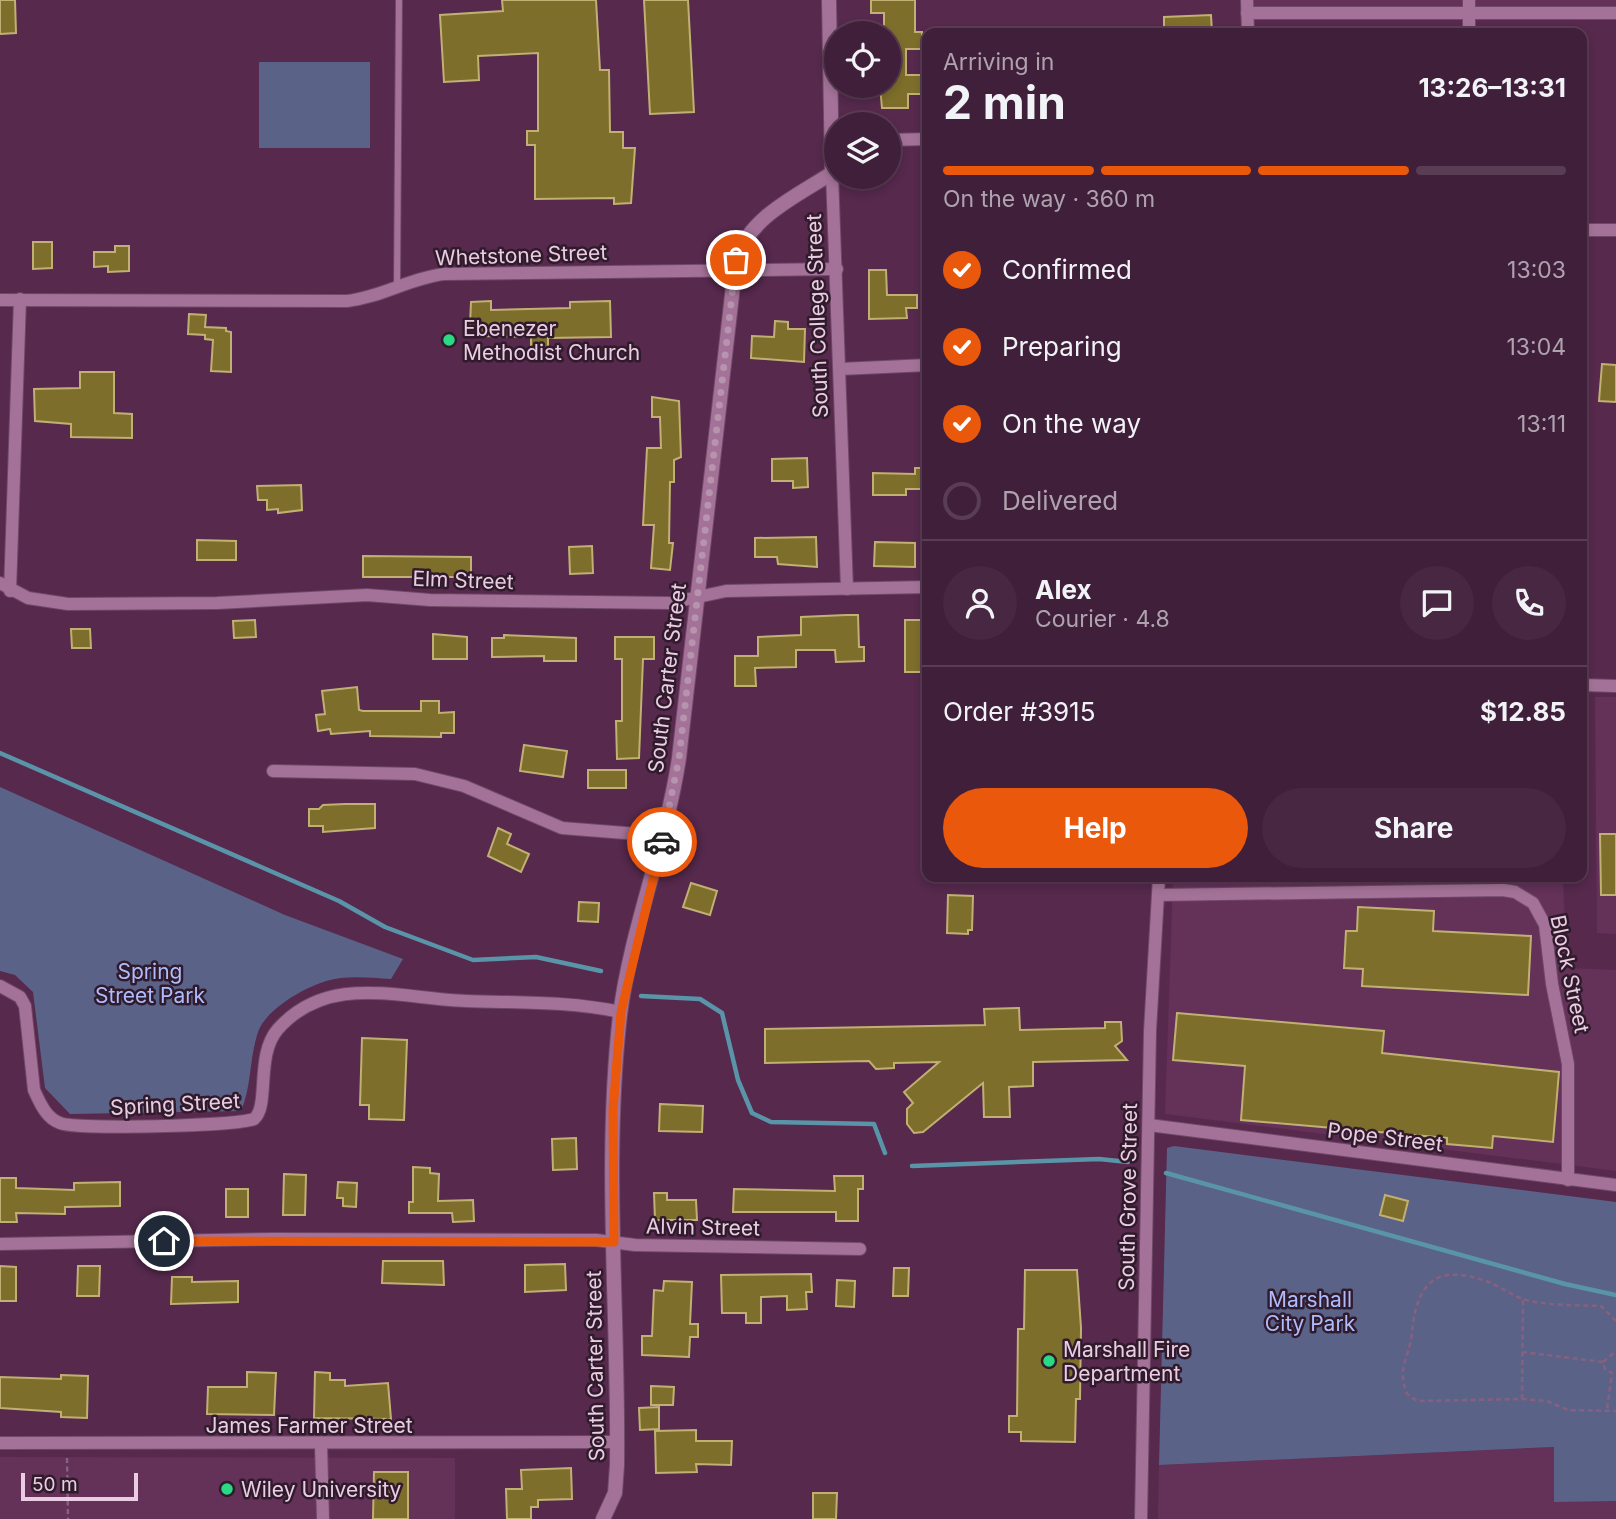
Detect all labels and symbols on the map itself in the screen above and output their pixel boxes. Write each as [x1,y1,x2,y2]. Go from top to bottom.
street label: South College Street [801,213,833,419]
pin [706,230,766,290]
street label: Whetstone Street [435,239,608,270]
place label: Ebenezer Methodist Church [463,316,640,365]
marker: Ebenezer Methodist Church [441,332,457,348]
street label: Elm Street [412,566,514,594]
street label: South Carter Street [643,582,691,774]
courier [627,807,697,877]
street label: Block Street [1545,913,1595,1035]
park label: Spring Street Park [95,959,206,1008]
street label: Spring Street [109,1088,241,1120]
street label: South Grove Street [1114,1103,1142,1291]
street label: Pope Street [1326,1118,1444,1157]
pin [134,1211,194,1271]
street label: Alvin Street [646,1214,760,1240]
street label: South Carter Street [581,1270,609,1462]
park label: Marshall City Park [1265,1287,1356,1336]
place label: Marshall Fire Department [1063,1337,1190,1386]
marker: Marshall Fire Department [1041,1353,1057,1369]
street label: James Farmer Street [205,1413,413,1438]
scale bar [21,1470,138,1502]
place label: Wiley University [241,1477,402,1502]
marker: Wiley University [219,1481,235,1497]

